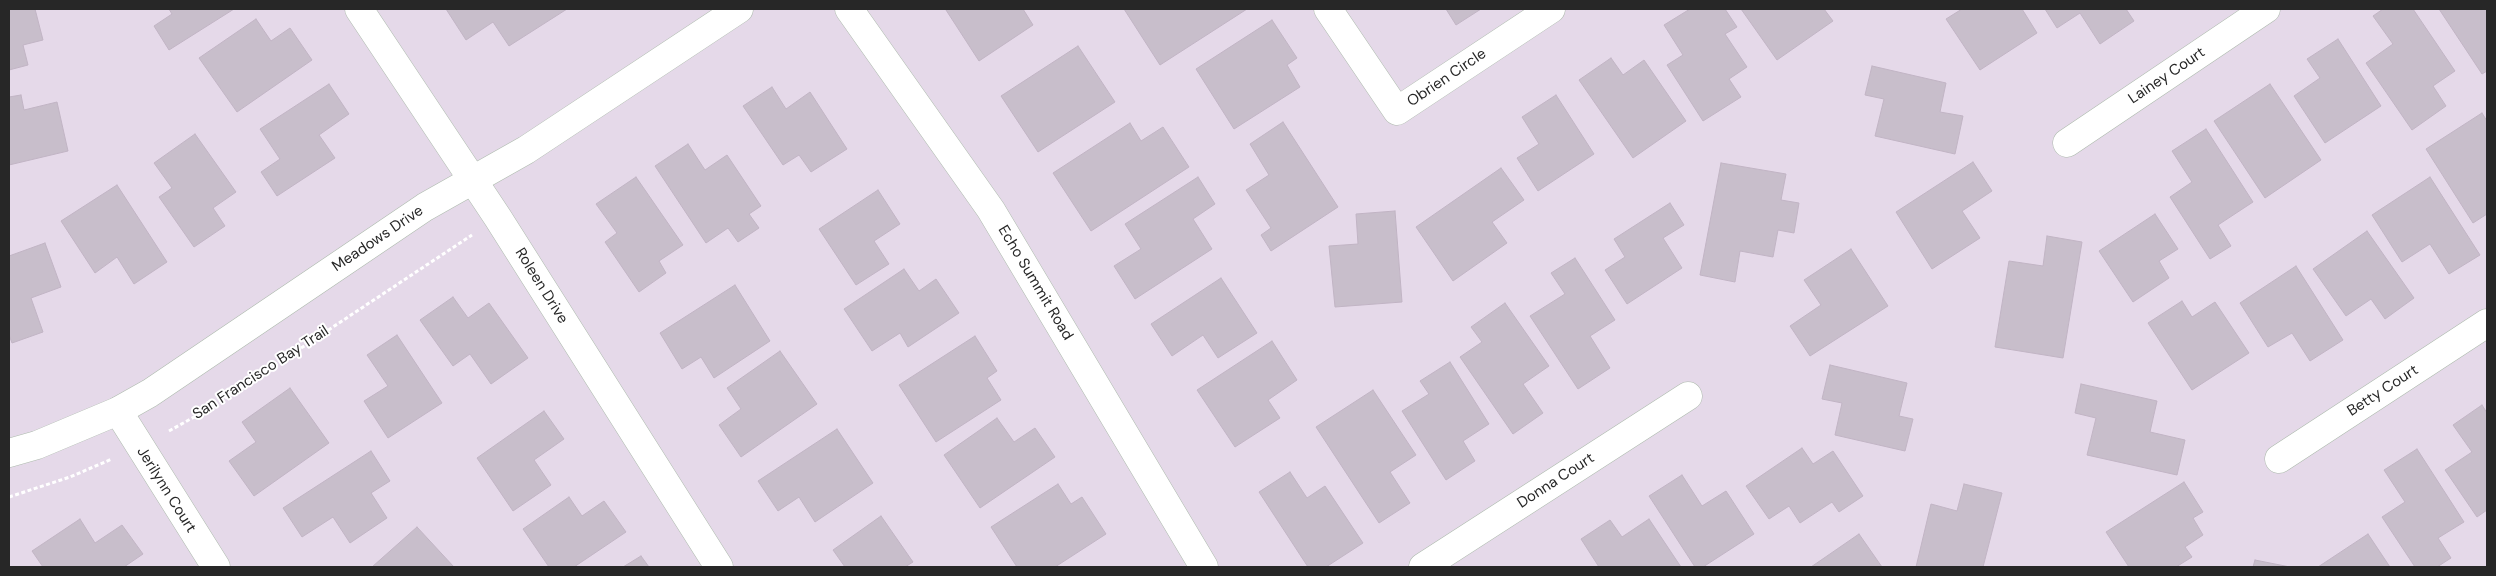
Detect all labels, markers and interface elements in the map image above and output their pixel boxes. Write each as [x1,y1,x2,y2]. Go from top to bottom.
street label: Lainey Court [2125,44,2209,108]
street label: Obrien Circle [1404,45,1490,111]
street label: Meadows Drive [329,202,427,276]
street label: Echo Summit Road [994,222,1076,344]
street label: Roleen Drive [511,245,571,327]
street label: San Francisco Bay Trail [190,322,332,424]
street label: Betty Court [2344,361,2422,421]
street label: Jerilynn Court [132,444,200,536]
street label: Donna Court [1514,449,1598,513]

